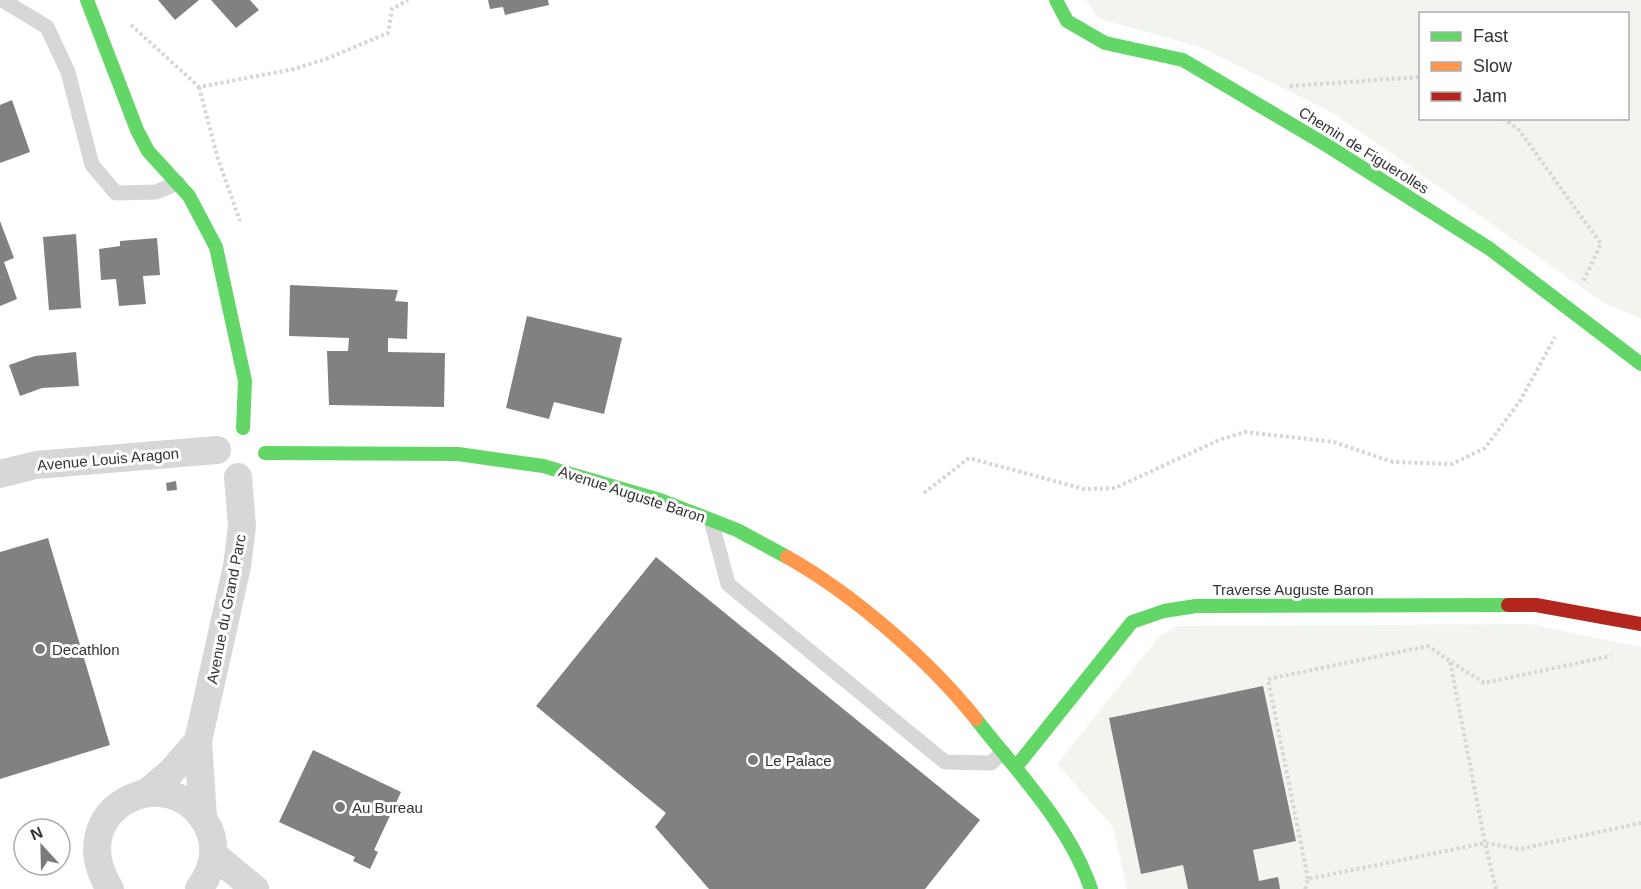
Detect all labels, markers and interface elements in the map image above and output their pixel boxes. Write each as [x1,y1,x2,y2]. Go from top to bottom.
legend [1419,12,1629,120]
text: Fast [1473,26,1508,46]
text: Slow [1473,56,1513,76]
text: Jam [1473,86,1507,106]
street label: Chemin de Figuerolles [1296,103,1432,197]
street label: Avenue Louis Aragon [36,444,180,474]
street label: Avenue Auguste Baron [557,462,707,526]
street label: Avenue du Grand Parc [203,532,249,685]
street label: Traverse Auguste Baron [1212,581,1374,598]
place label: Decathlon [52,641,120,658]
marker: Decathlon [33,642,47,656]
place label: Le Palace [765,752,832,769]
marker: Le Palace [746,753,760,767]
place label: Au Bureau [352,799,423,816]
marker: Au Bureau [333,800,347,814]
north arrow [12,817,72,877]
text: N [28,824,45,844]

